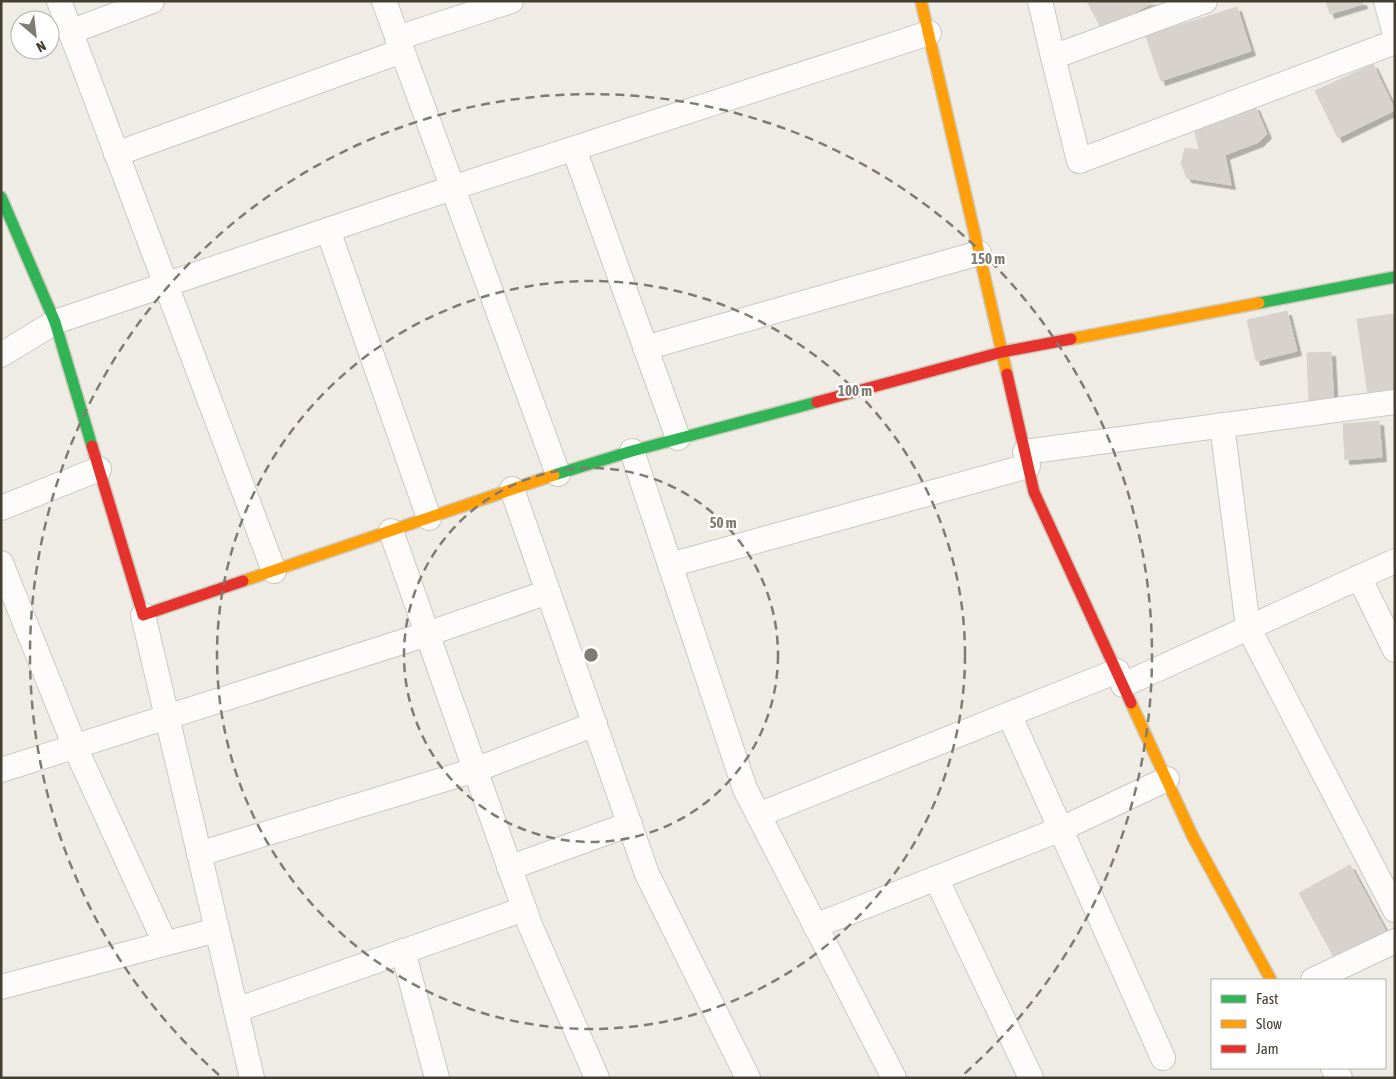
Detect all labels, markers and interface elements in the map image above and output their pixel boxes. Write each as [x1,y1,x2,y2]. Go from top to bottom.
north arrow [10,10,60,60]
text: N [34,37,49,55]
text: 150 m [971,250,1005,267]
text: 100 m [838,382,872,399]
text: 50 m [710,514,737,531]
centre of rings [582,646,600,664]
legend [1211,979,1386,1069]
text: Fast [1256,990,1278,1007]
text: Slow [1256,1015,1282,1032]
text: Jam [1256,1040,1279,1057]

